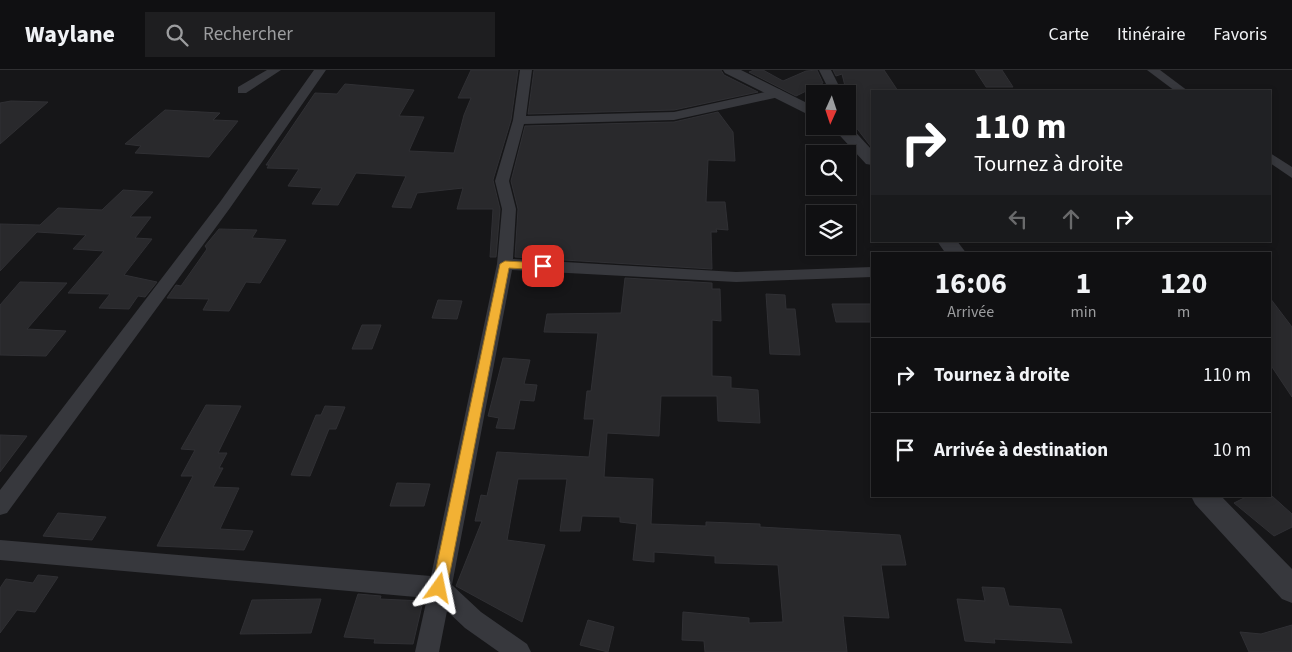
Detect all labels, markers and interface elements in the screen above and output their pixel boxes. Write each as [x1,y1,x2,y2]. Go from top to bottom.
search box [145,12,495,57]
text: Waylane [25,17,115,52]
icon: search [163,21,191,49]
text: Rechercher [203,21,293,48]
text: Carte [1049,22,1089,47]
text: Itinéraire [1117,22,1185,47]
text: Favoris [1213,22,1267,47]
north arrow [806,85,856,135]
map controls [806,85,856,255]
text: 110 m [974,102,1066,152]
icon: right [891,110,956,175]
button: search [806,145,856,195]
text: Tournez à droite [974,148,1123,180]
button: layers [806,205,856,255]
icon: left [1004,205,1032,233]
icon: ahead [1057,205,1085,233]
icon: right [1110,205,1138,233]
pin [522,245,564,287]
icon: arrive [529,252,557,280]
text: 16:06 [935,262,1007,305]
text: 1 [1075,262,1091,305]
text: 120 [1160,262,1207,305]
text: Arrivée [947,301,994,323]
text: min [1070,301,1096,323]
text: m [1177,301,1190,323]
icon: right [891,361,919,389]
text: Tournez à droite [934,362,1070,389]
text: 110 m [1203,362,1251,389]
icon: arrive [891,436,919,464]
text: Arrivée à destination [934,437,1108,464]
text: 10 m [1213,437,1251,464]
position arrow [412,561,464,613]

